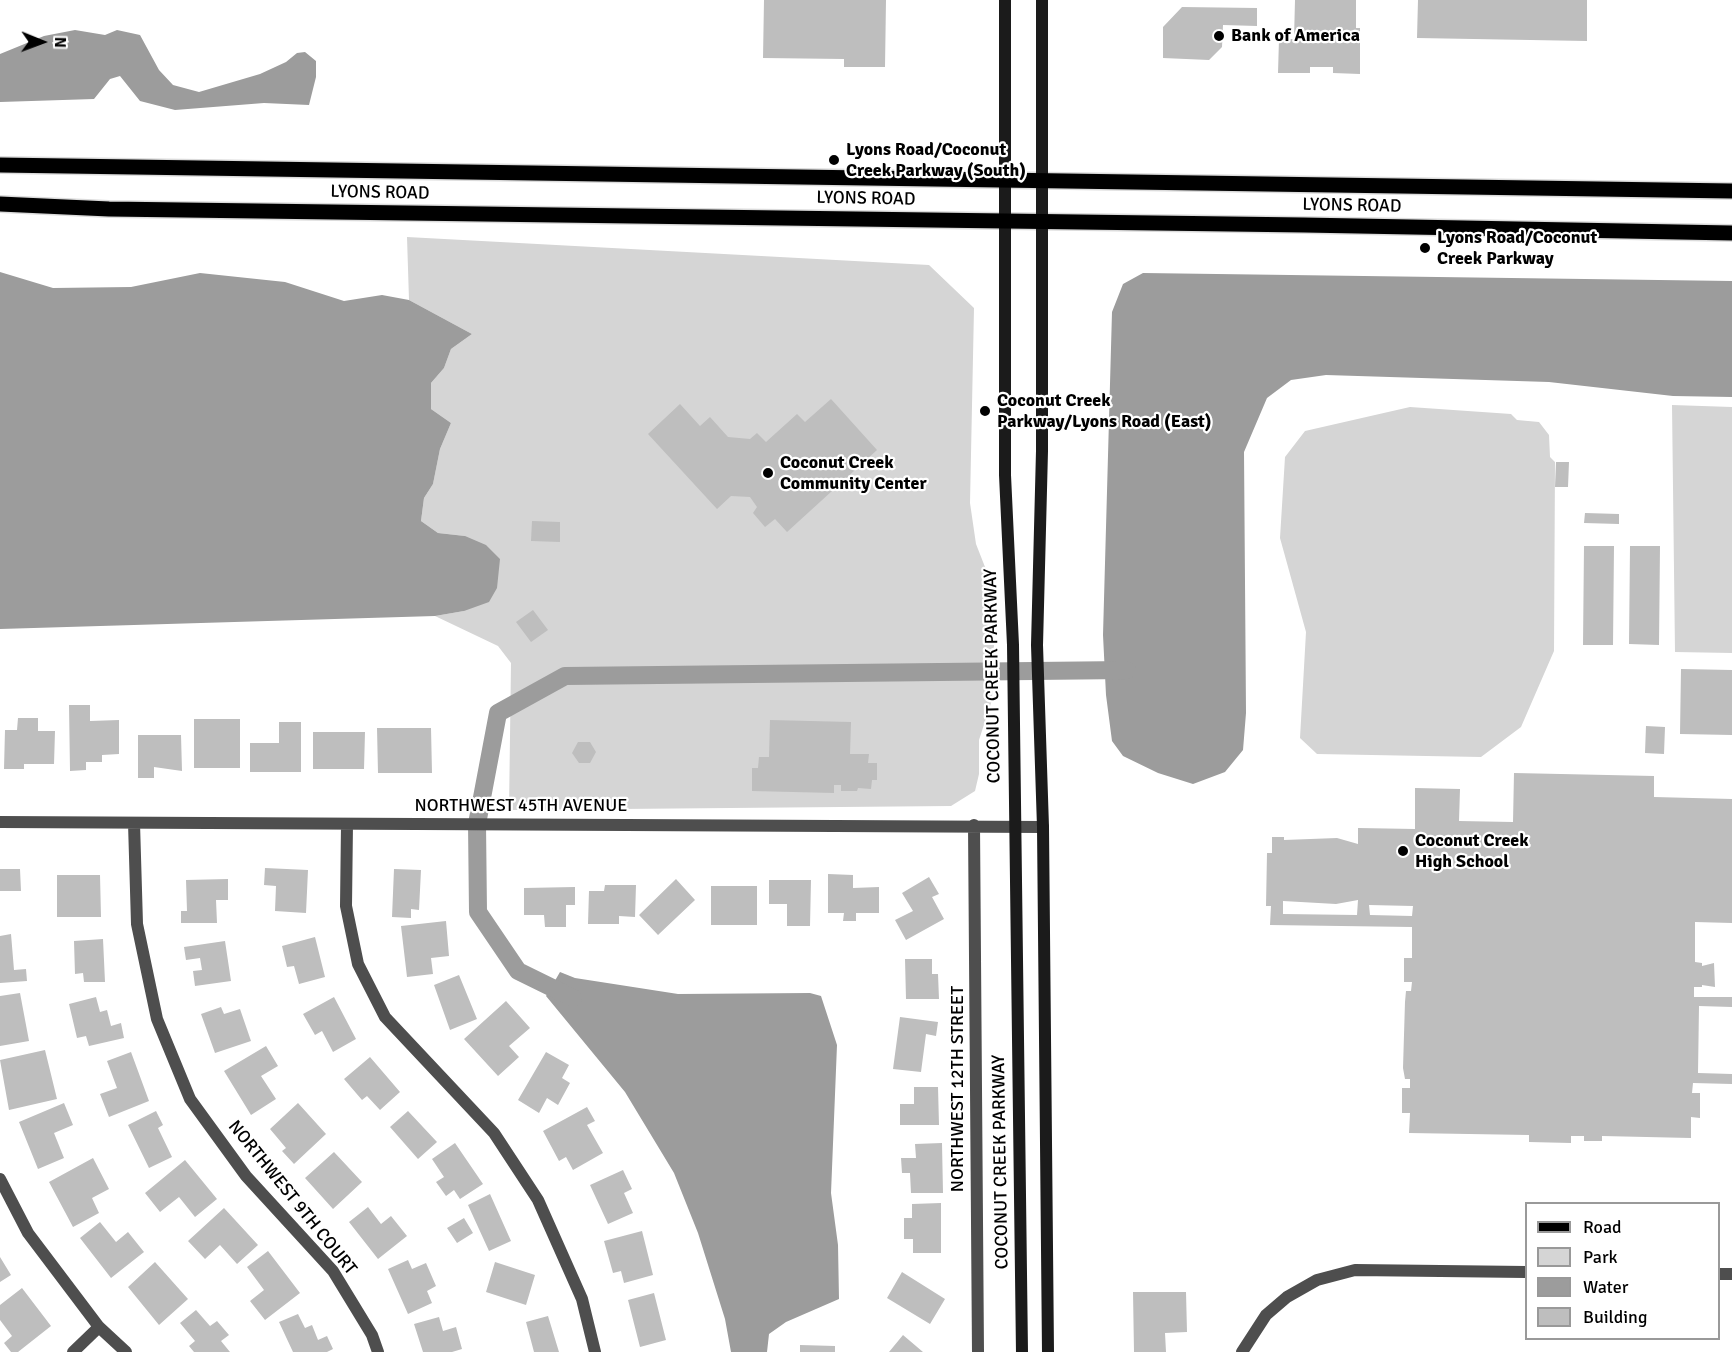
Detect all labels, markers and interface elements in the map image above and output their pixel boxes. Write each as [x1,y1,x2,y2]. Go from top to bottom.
north arrow [12,12,72,72]
place label: Bank of America [1231,25,1360,47]
marker: Bank of America [1212,29,1226,43]
text: N [50,37,70,48]
place label: Lyons Road/Coconut Creek Parkway (South) [846,139,1026,182]
marker: Lyons Road/Coconut Creek Parkway (South) [827,153,841,167]
street label: LYONS ROAD [330,181,430,205]
street label: LYONS ROAD [816,187,916,211]
street label: LYONS ROAD [1302,194,1402,218]
place label: Lyons Road/Coconut Creek Parkway [1437,227,1597,270]
marker: Lyons Road/Coconut Creek Parkway [1418,241,1432,255]
place label: Coconut Creek Parkway/Lyons Road (East) [997,390,1212,432]
marker: Coconut Creek Parkway/Lyons Road (East) [978,404,992,418]
place label: Coconut Creek Community Center [780,452,927,494]
marker: Coconut Creek Community Center [761,466,775,480]
street label: COCONUT CREEK PARKWAY [980,569,1006,783]
street label: NORTHWEST 45TH AVENUE [415,795,627,817]
place label: Coconut Creek High School [1415,830,1529,872]
marker: Coconut Creek High School [1396,844,1410,858]
street label: NORTHWEST 12TH STREET [947,986,969,1192]
street label: COCONUT CREEK PARKWAY [988,1055,1014,1269]
street label: NORTHWEST 9TH COURT [223,1117,361,1279]
legend [1525,1202,1720,1340]
text: Road [1583,1216,1622,1238]
text: Park [1583,1246,1618,1268]
text: Water [1583,1276,1628,1298]
text: Building [1583,1306,1647,1328]

